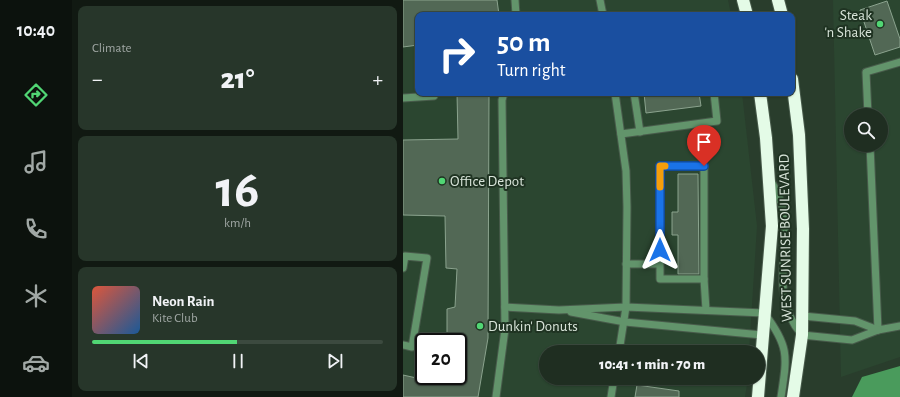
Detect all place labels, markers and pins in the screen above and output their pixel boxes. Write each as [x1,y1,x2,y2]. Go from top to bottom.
place label: Steak 'n Shake [824,8,872,40]
marker: Steak 'n Shake [875,19,885,29]
pin [687,125,721,166]
place label: Office Depot [450,174,524,189]
marker: Office Depot [437,176,447,186]
place label: Dunkin' Donuts [488,319,578,334]
marker: Dunkin' Donuts [475,321,485,331]

